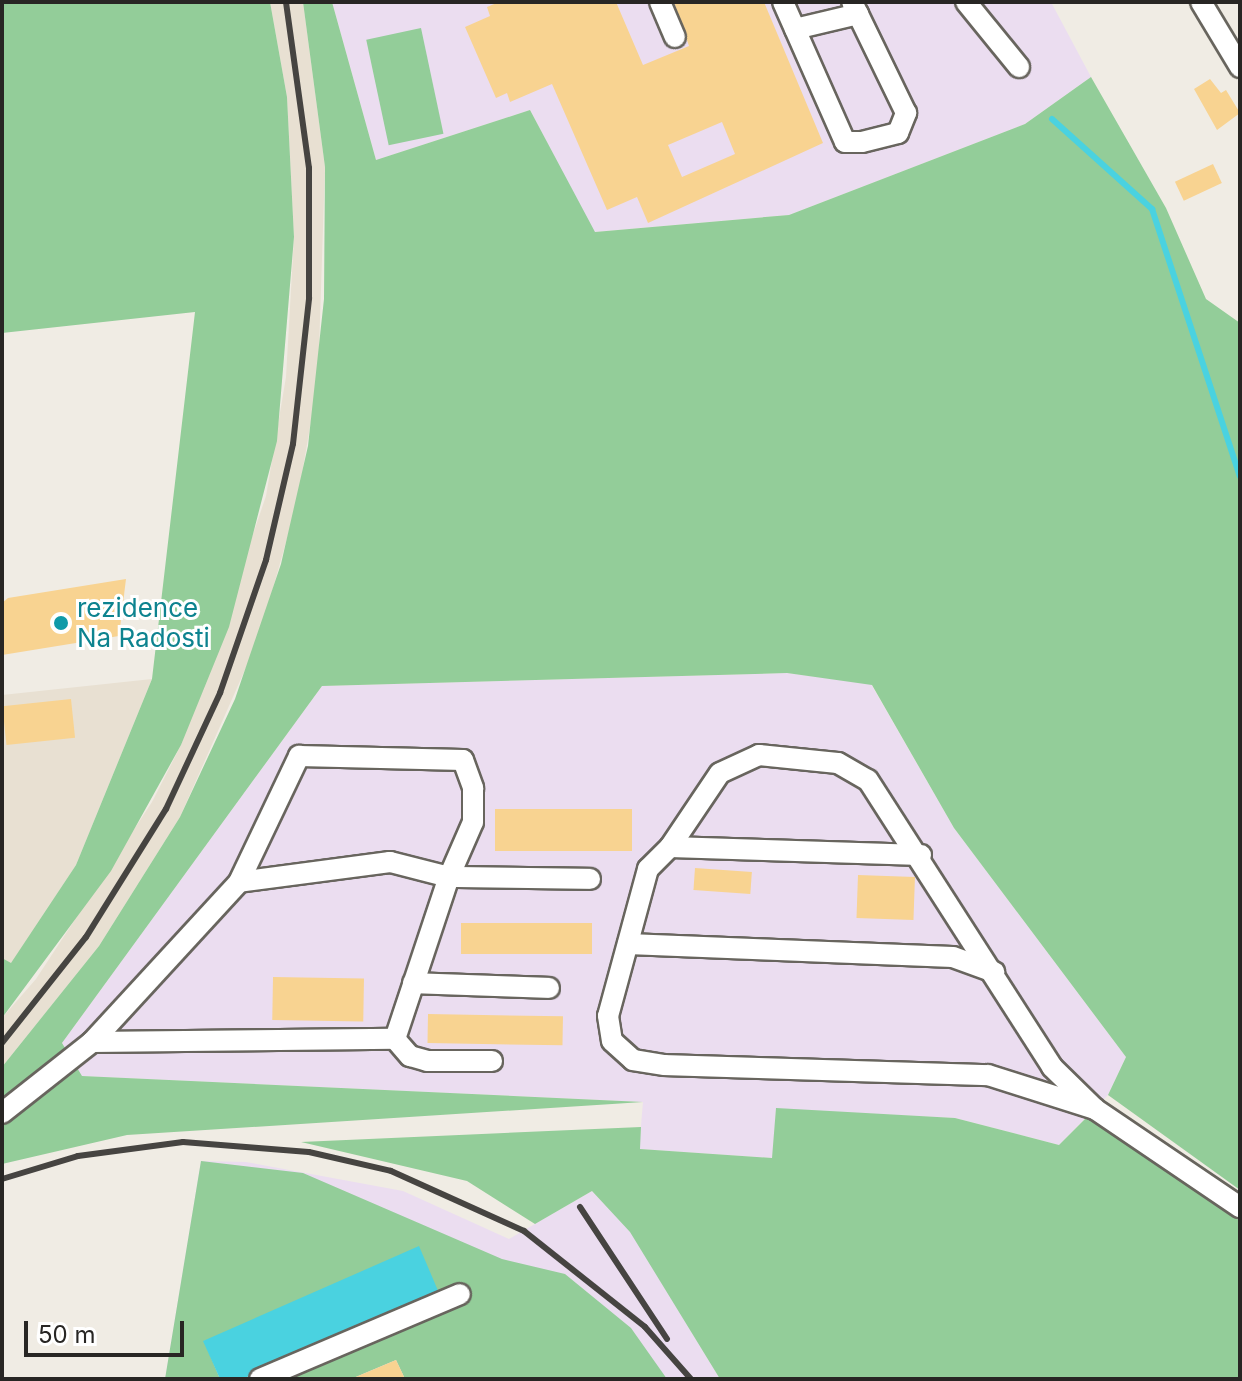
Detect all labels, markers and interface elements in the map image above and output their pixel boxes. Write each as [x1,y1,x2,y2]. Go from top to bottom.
place label: rezidence Na Radosti [77,592,210,654]
marker: rezidence Na Radosti [52,614,70,632]
scale bar [28,1305,188,1355]
text: 50 m [38,1320,96,1349]

